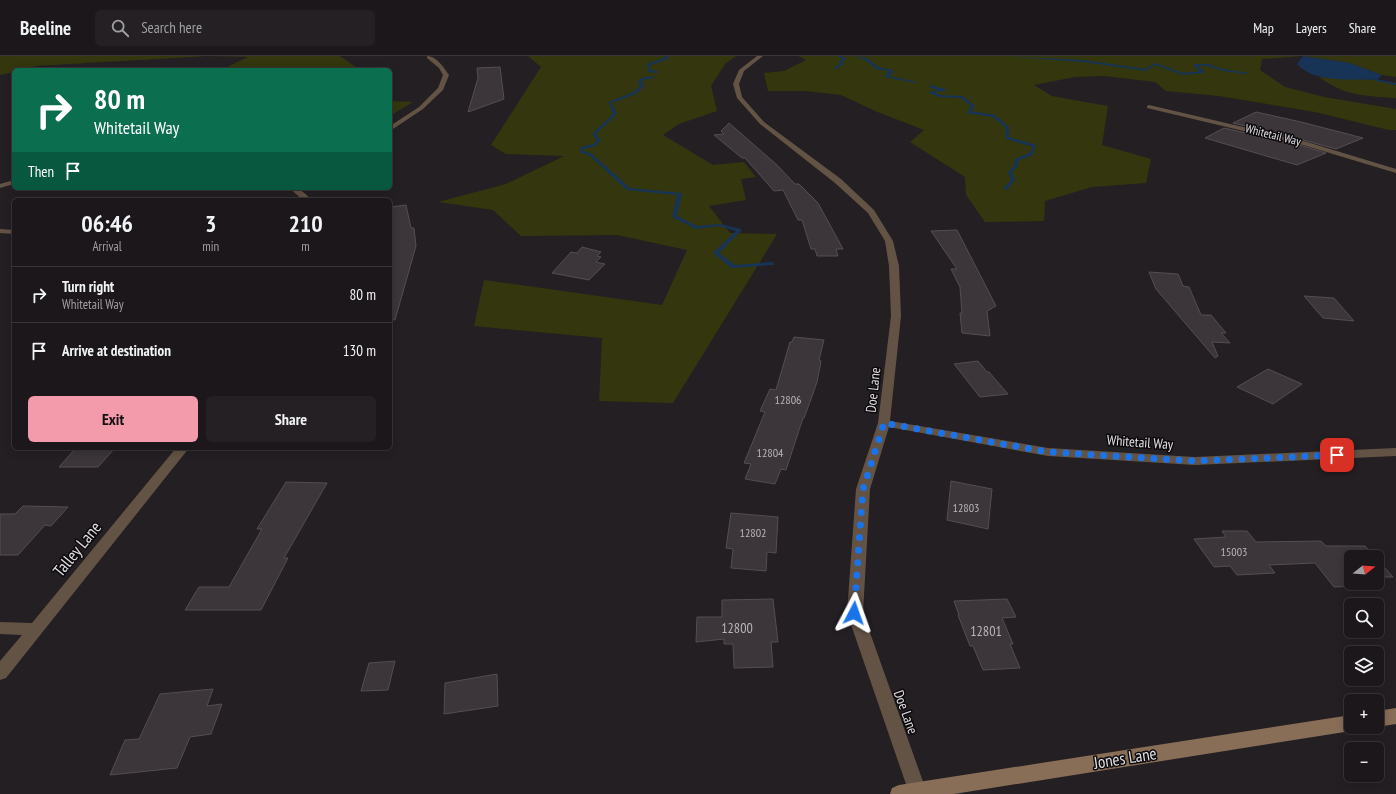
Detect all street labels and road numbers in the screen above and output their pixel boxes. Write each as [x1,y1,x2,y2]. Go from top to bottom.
street label: Whitetail Way [1244,120,1303,149]
street label: Doe Lane [862,366,884,413]
street label: Whitetail Way [1106,431,1174,453]
street label: Talley Lane [48,517,106,581]
street label: Doe Lane [890,688,922,737]
street label: Jones Lane [1091,742,1158,774]

